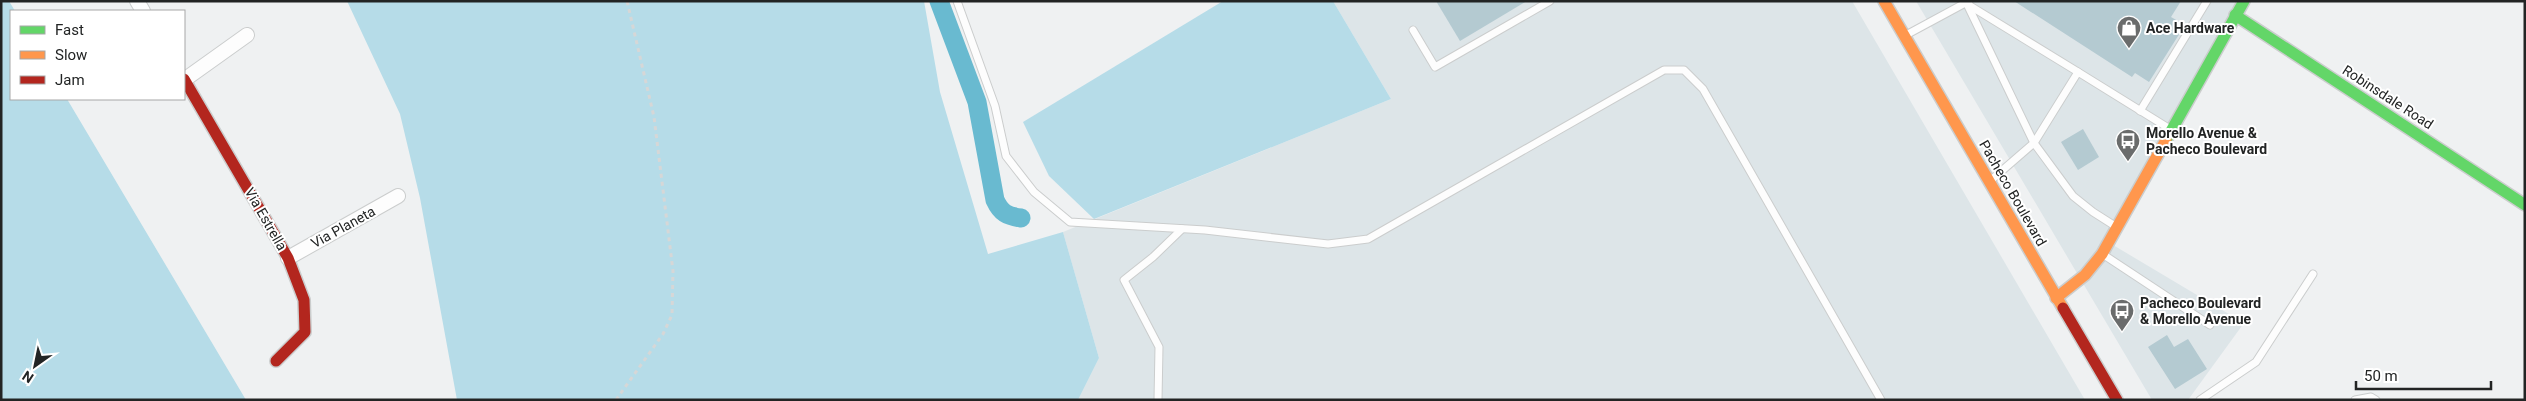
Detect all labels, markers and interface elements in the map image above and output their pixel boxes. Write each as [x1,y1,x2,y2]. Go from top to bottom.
legend [10,10,185,100]
shop icon: Ace Hardware [2116,15,2142,49]
place label: Ace Hardware [2146,20,2235,36]
text: Fast [55,21,84,39]
text: Slow [55,46,87,64]
street label: Robinsdale Road [2340,62,2436,132]
text: Jam [55,71,85,89]
place label: Morello Avenue & Pacheco Boulevard [2146,125,2267,157]
bus stop icon: Morello Avenue & Pacheco Boulevard [2115,128,2141,162]
street label: Pacheco Boulevard [1976,137,2050,249]
street label: Via Estrella [242,185,290,253]
street label: Via Planeta [308,203,378,251]
place label: Pacheco Boulevard & Morello Avenue [2140,295,2261,327]
bus stop icon: Pacheco Boulevard & Morello Avenue [2109,298,2135,332]
north arrow [10,341,60,391]
scale bar [2356,358,2491,390]
text: N [19,367,36,386]
text: 50 m [2364,367,2398,385]

